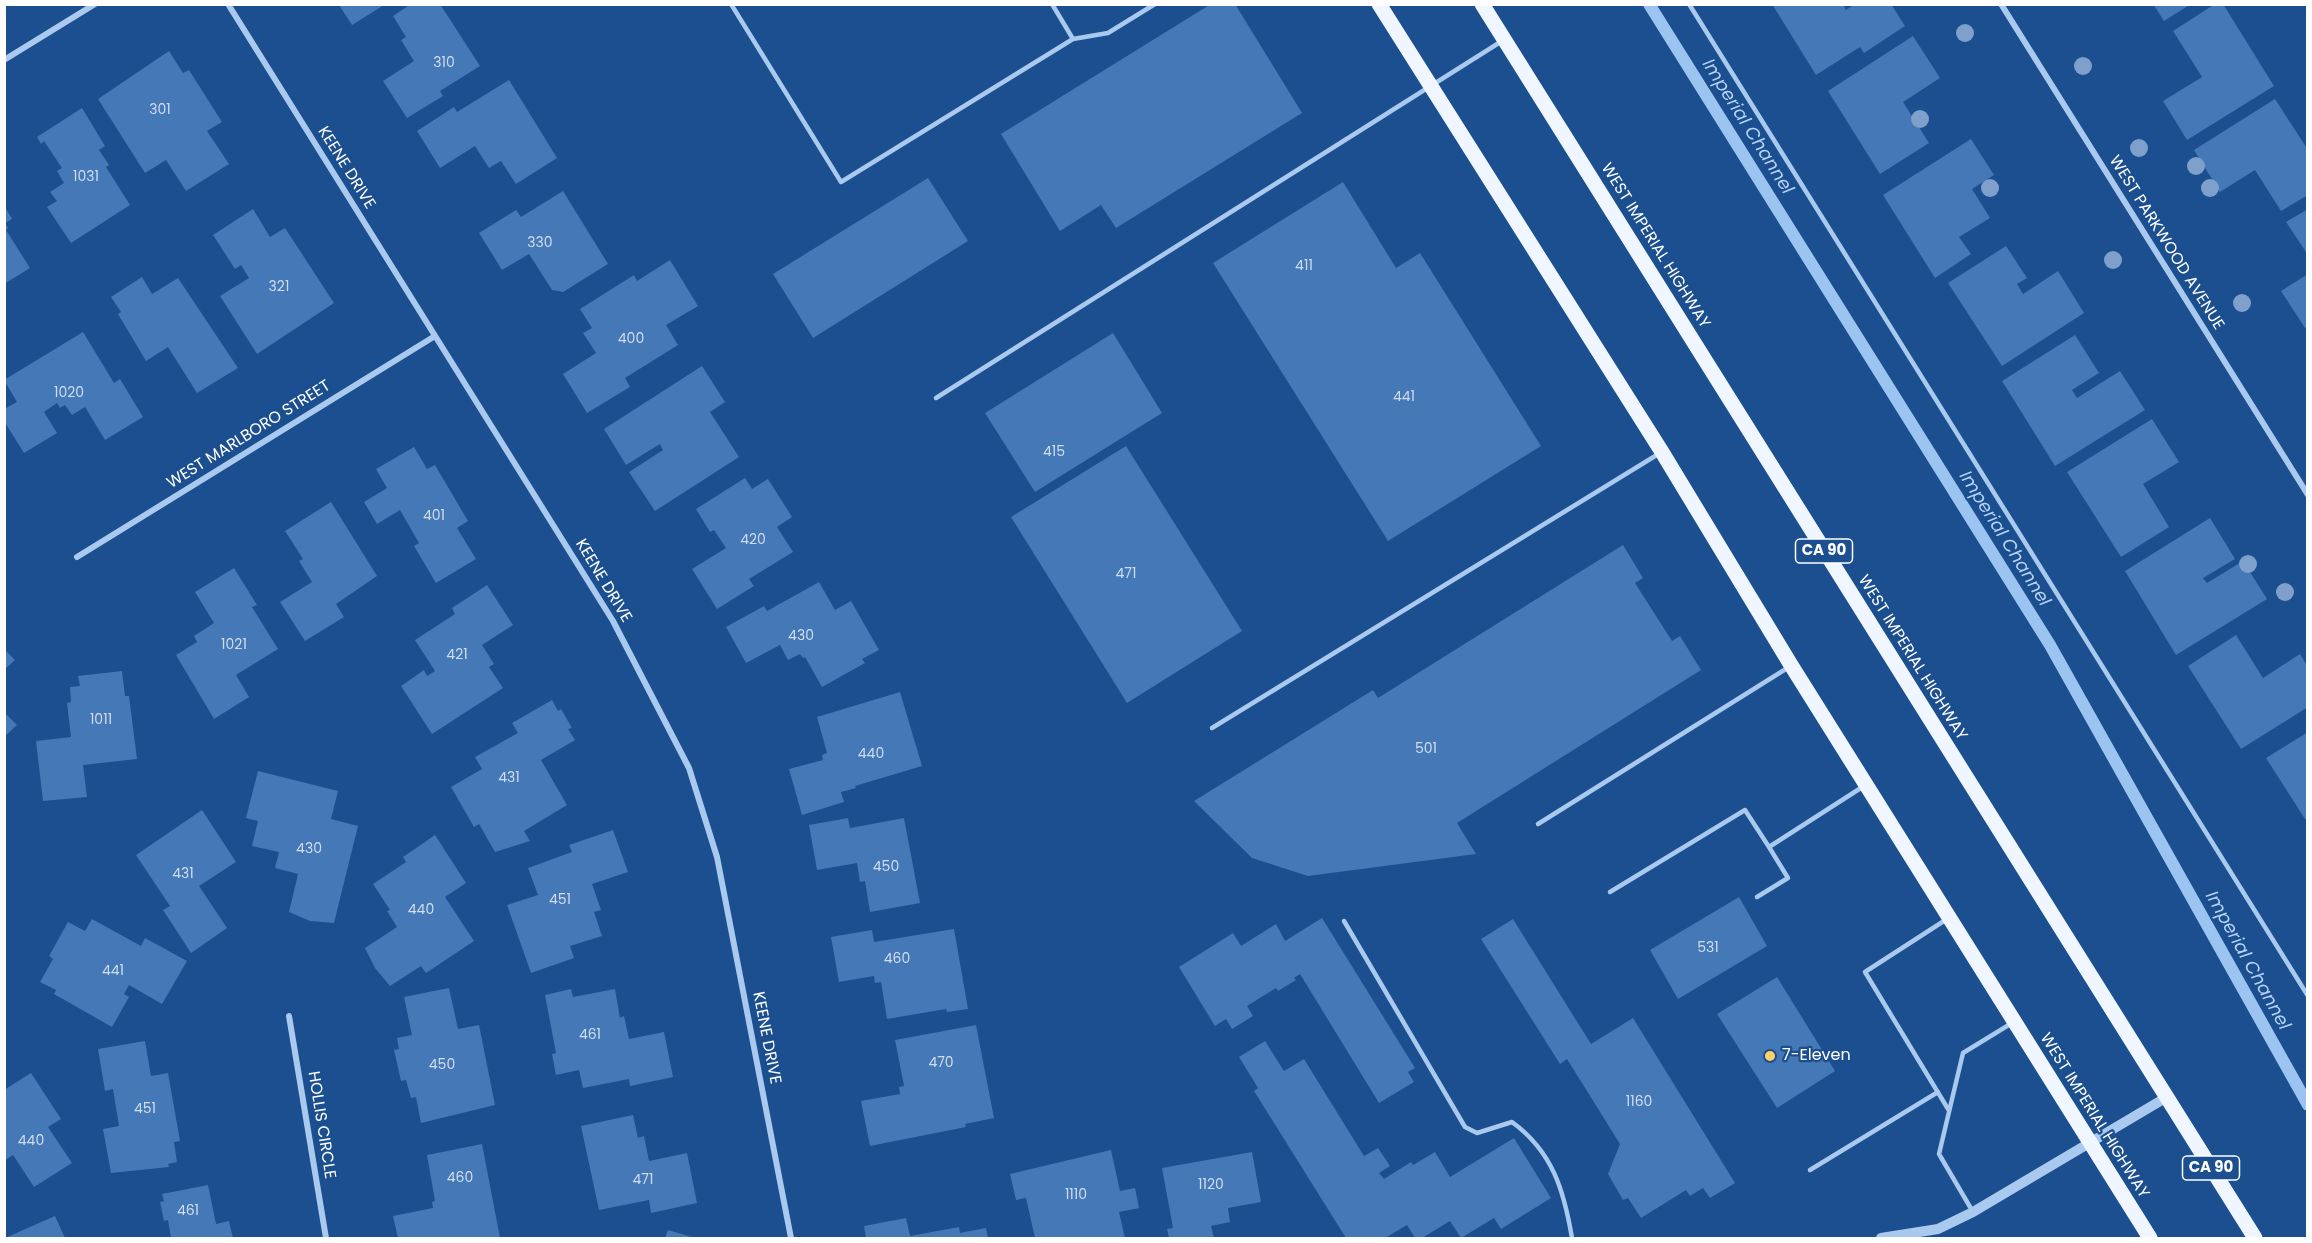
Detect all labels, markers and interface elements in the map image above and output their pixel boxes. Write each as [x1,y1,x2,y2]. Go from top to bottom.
house number: 310 [433,55,455,71]
water label: Imperial Channel [1697,55,1797,199]
house number: 301 [149,102,171,118]
street label: KEENE DRIVE [313,123,379,213]
street label: WEST PARKWOOD AVENUE [2104,152,2228,334]
street label: WEST IMPERIAL HIGHWAY [1596,160,1714,332]
house number: 1031 [73,169,99,185]
house number: 330 [527,235,553,251]
house number: 411 [1295,258,1313,274]
house number: 321 [269,279,289,295]
house number: 400 [618,331,644,347]
street label: WEST MARLBORO STREET [164,377,334,493]
house number: 1020 [54,385,84,401]
house number: 441 [1393,389,1415,405]
house number: 415 [1043,444,1065,460]
water label: Imperial Channel [1954,467,2054,611]
house number: 401 [423,508,445,524]
house number: 420 [740,532,766,548]
street label: KEENE DRIVE [571,536,635,626]
road number: CA 90 [1796,539,1852,563]
house number: 471 [1116,566,1136,582]
street label: WEST IMPERIAL HIGHWAY [1853,572,1971,744]
house number: 430 [788,628,814,644]
house number: 1021 [221,637,247,653]
house number: 421 [446,647,468,663]
house number: 1011 [90,712,112,728]
house number: 501 [1415,741,1437,757]
house number: 440 [858,746,884,762]
house number: 431 [498,770,520,786]
house number: 430 [296,841,322,857]
house number: 450 [873,859,899,875]
house number: 431 [172,866,194,882]
water label: Imperial Channel [2200,888,2294,1034]
house number: 451 [549,892,571,908]
house number: 440 [408,902,434,918]
house number: 531 [1697,940,1719,956]
house number: 460 [884,951,910,967]
house number: 441 [102,963,124,979]
street label: KEENE DRIVE [748,990,784,1086]
house number: 461 [579,1027,601,1043]
street label: WEST IMPERIAL HIGHWAY [2035,1030,2153,1202]
place label: 7-Eleven [1782,1046,1851,1066]
marker: 7-Eleven [1763,1049,1777,1063]
house number: 470 [928,1055,954,1071]
house number: 450 [429,1057,455,1073]
street label: HOLLIS CIRCLE [303,1070,339,1180]
house number: 1160 [1626,1094,1652,1110]
house number: 451 [134,1101,156,1117]
house number: 440 [18,1133,44,1149]
road number: CA 90 [2182,1156,2240,1180]
house number: 460 [447,1170,473,1186]
house number: 471 [633,1172,653,1188]
house number: 1120 [1198,1177,1224,1193]
house number: 1110 [1065,1187,1087,1203]
house number: 461 [177,1203,199,1219]

